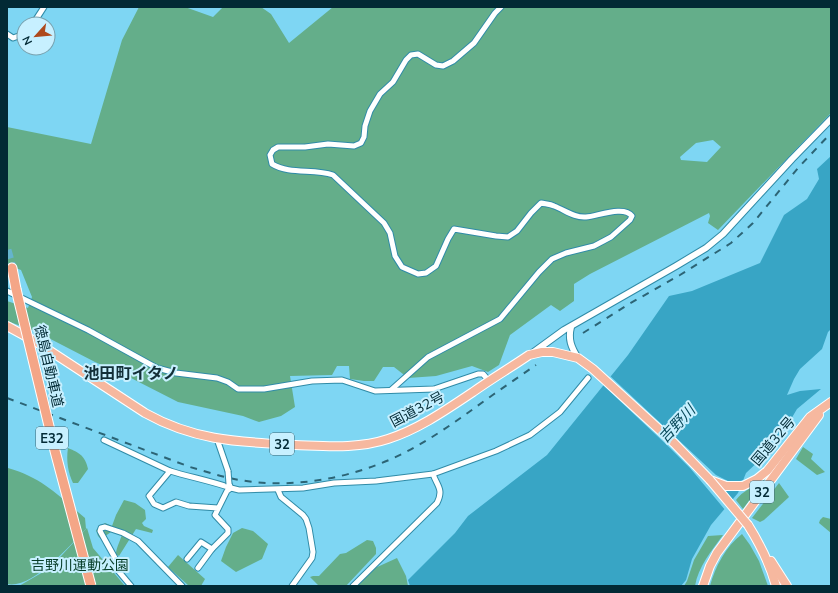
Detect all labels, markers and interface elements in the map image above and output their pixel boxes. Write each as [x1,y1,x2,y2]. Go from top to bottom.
north arrow [16,16,56,56]
text: N [19,33,36,47]
street label: 徳島自動車道 [30,323,67,409]
district label: 池田町イタノ [84,363,178,385]
street label: 国道32号 [387,387,448,432]
water label: 吉野川 [654,399,701,447]
street label: 国道32号 [747,413,800,470]
road number: E32 [36,427,68,449]
road number: 32 [270,433,294,455]
road number: 32 [750,481,774,503]
park label: 吉野川運動公園 [31,556,129,575]

